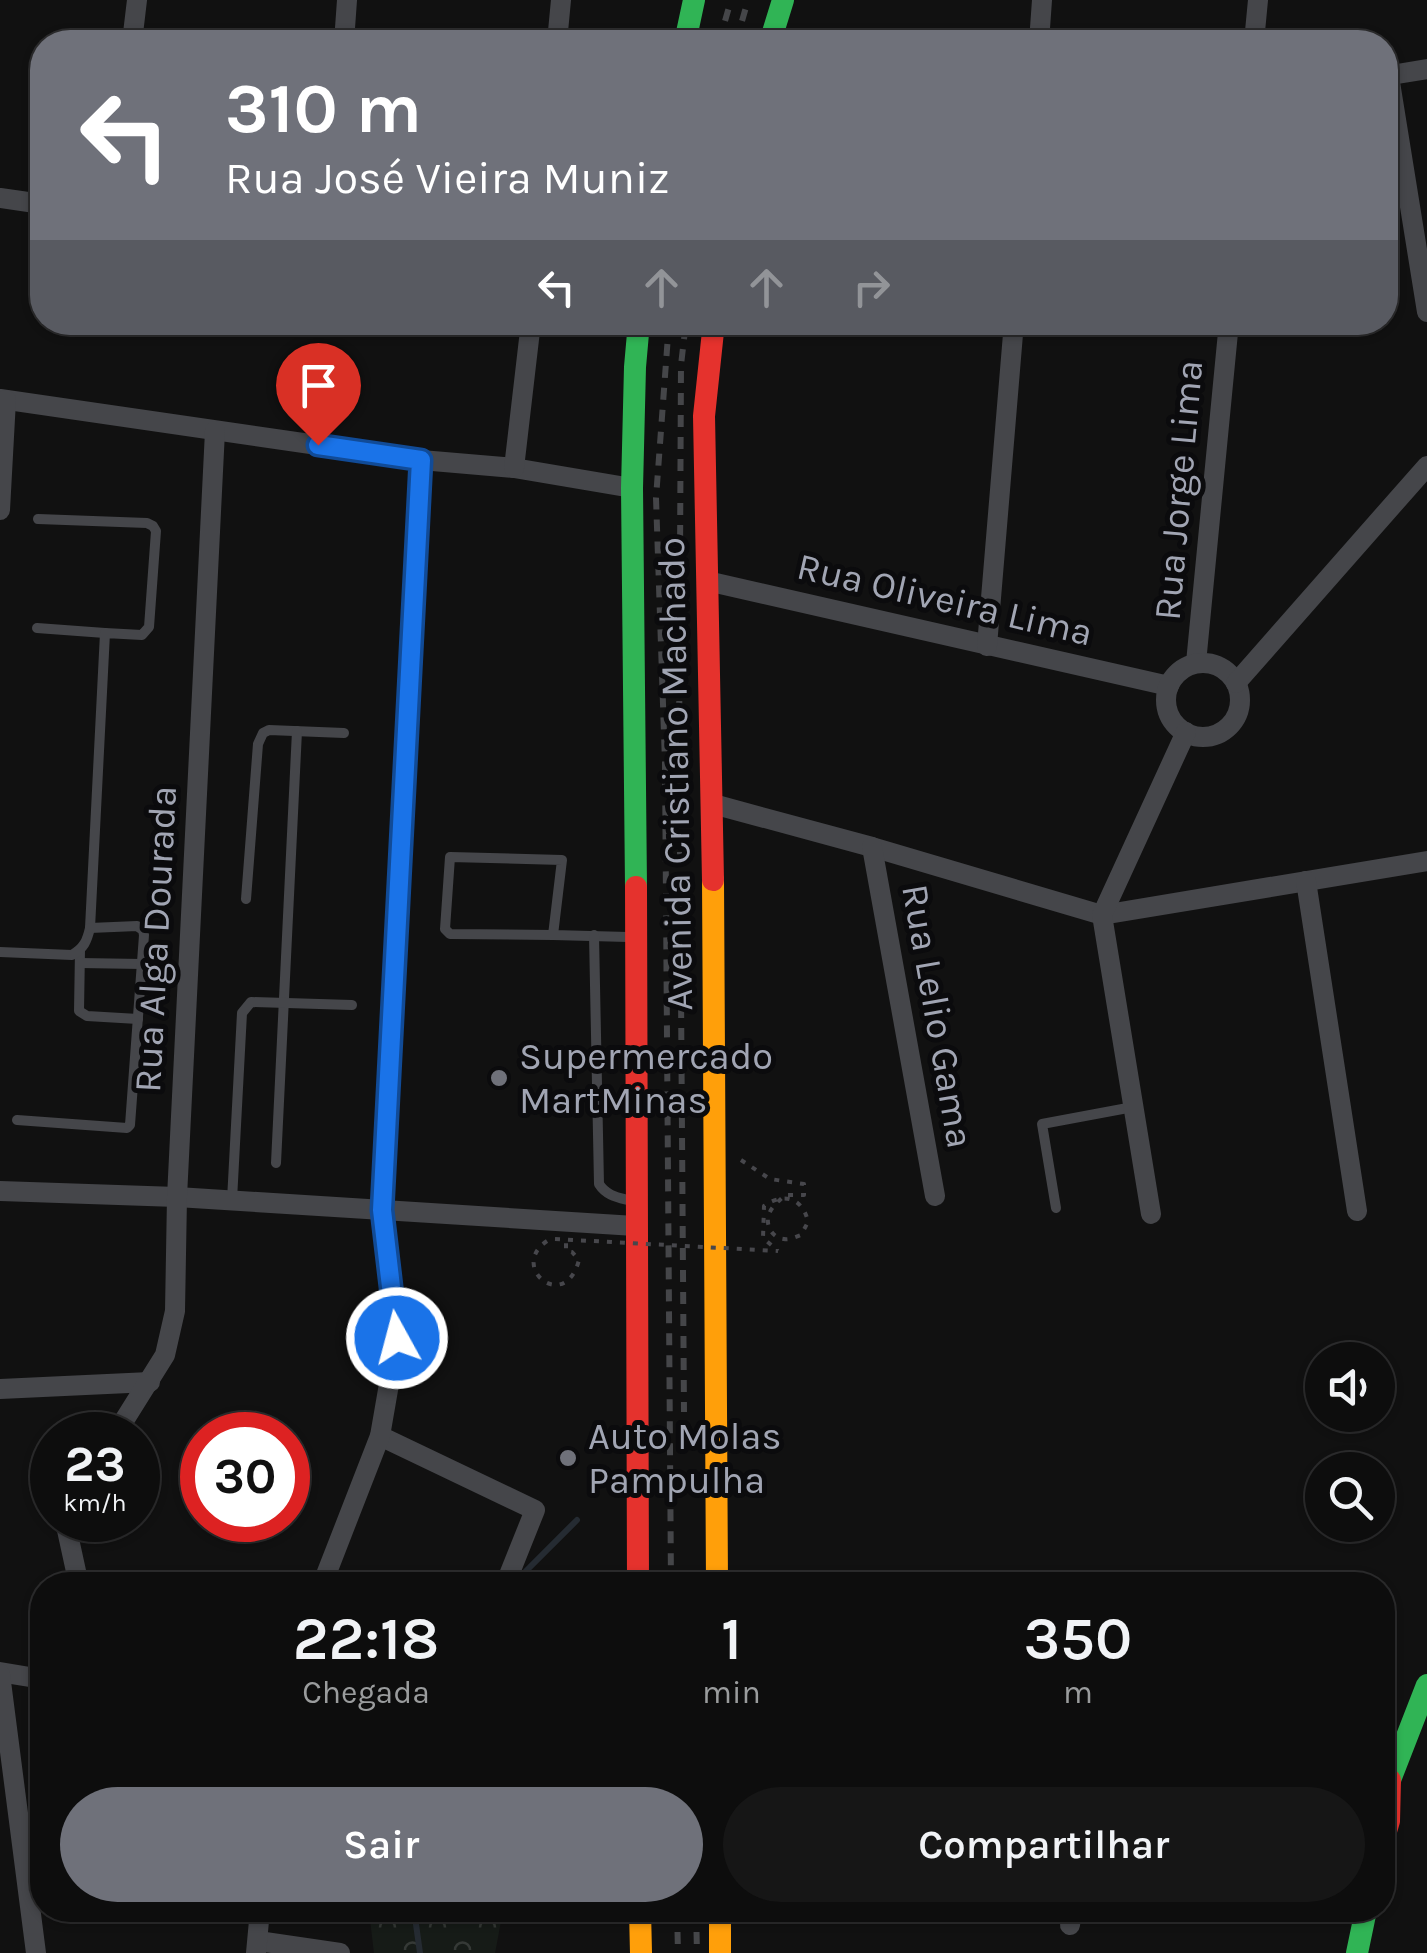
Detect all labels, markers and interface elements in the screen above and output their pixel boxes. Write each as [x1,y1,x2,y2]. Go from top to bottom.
text: 310 m [225,68,422,150]
icon: left [60,70,190,200]
text: Rua José Vieira Muniz [225,152,670,204]
icon: left [529,260,584,315]
icon: ahead [634,260,689,315]
icon: ahead [739,260,794,315]
icon: right [844,260,899,315]
pin [276,343,361,446]
icon: arrive [291,358,346,413]
street label: Rua Jorge Lima [1145,358,1212,622]
street label: Avenida Cristiano Machado [649,537,702,1011]
street label: Rua Oliveira Lima [793,544,1097,655]
street label: Rua Alga Dourada [125,785,186,1094]
street label: Rua Lelio Gama [892,881,983,1152]
place label: Supermercado MartMinas [519,1034,773,1123]
marker: Supermercado MartMinas [488,1067,510,1089]
position arrow [345,1286,449,1390]
map controls [1305,1342,1395,1542]
button: sound [1305,1342,1395,1432]
speed limit sign: 30 [180,1412,310,1542]
place label: Auto Molas Pampulha [588,1414,781,1503]
text: 23 [64,1435,126,1494]
marker: Auto Molas Pampulha [557,1447,579,1469]
button: search [1305,1452,1395,1542]
text: km/h [63,1488,127,1517]
text: 22:18 [293,1604,439,1674]
text: 1 [721,1604,742,1674]
text: 350 [1023,1604,1132,1674]
text: Chegada [302,1674,430,1711]
text: min [702,1674,761,1711]
text: m [1063,1674,1093,1711]
button: Sair [60,1787,703,1902]
button: Compartilhar [723,1787,1365,1902]

